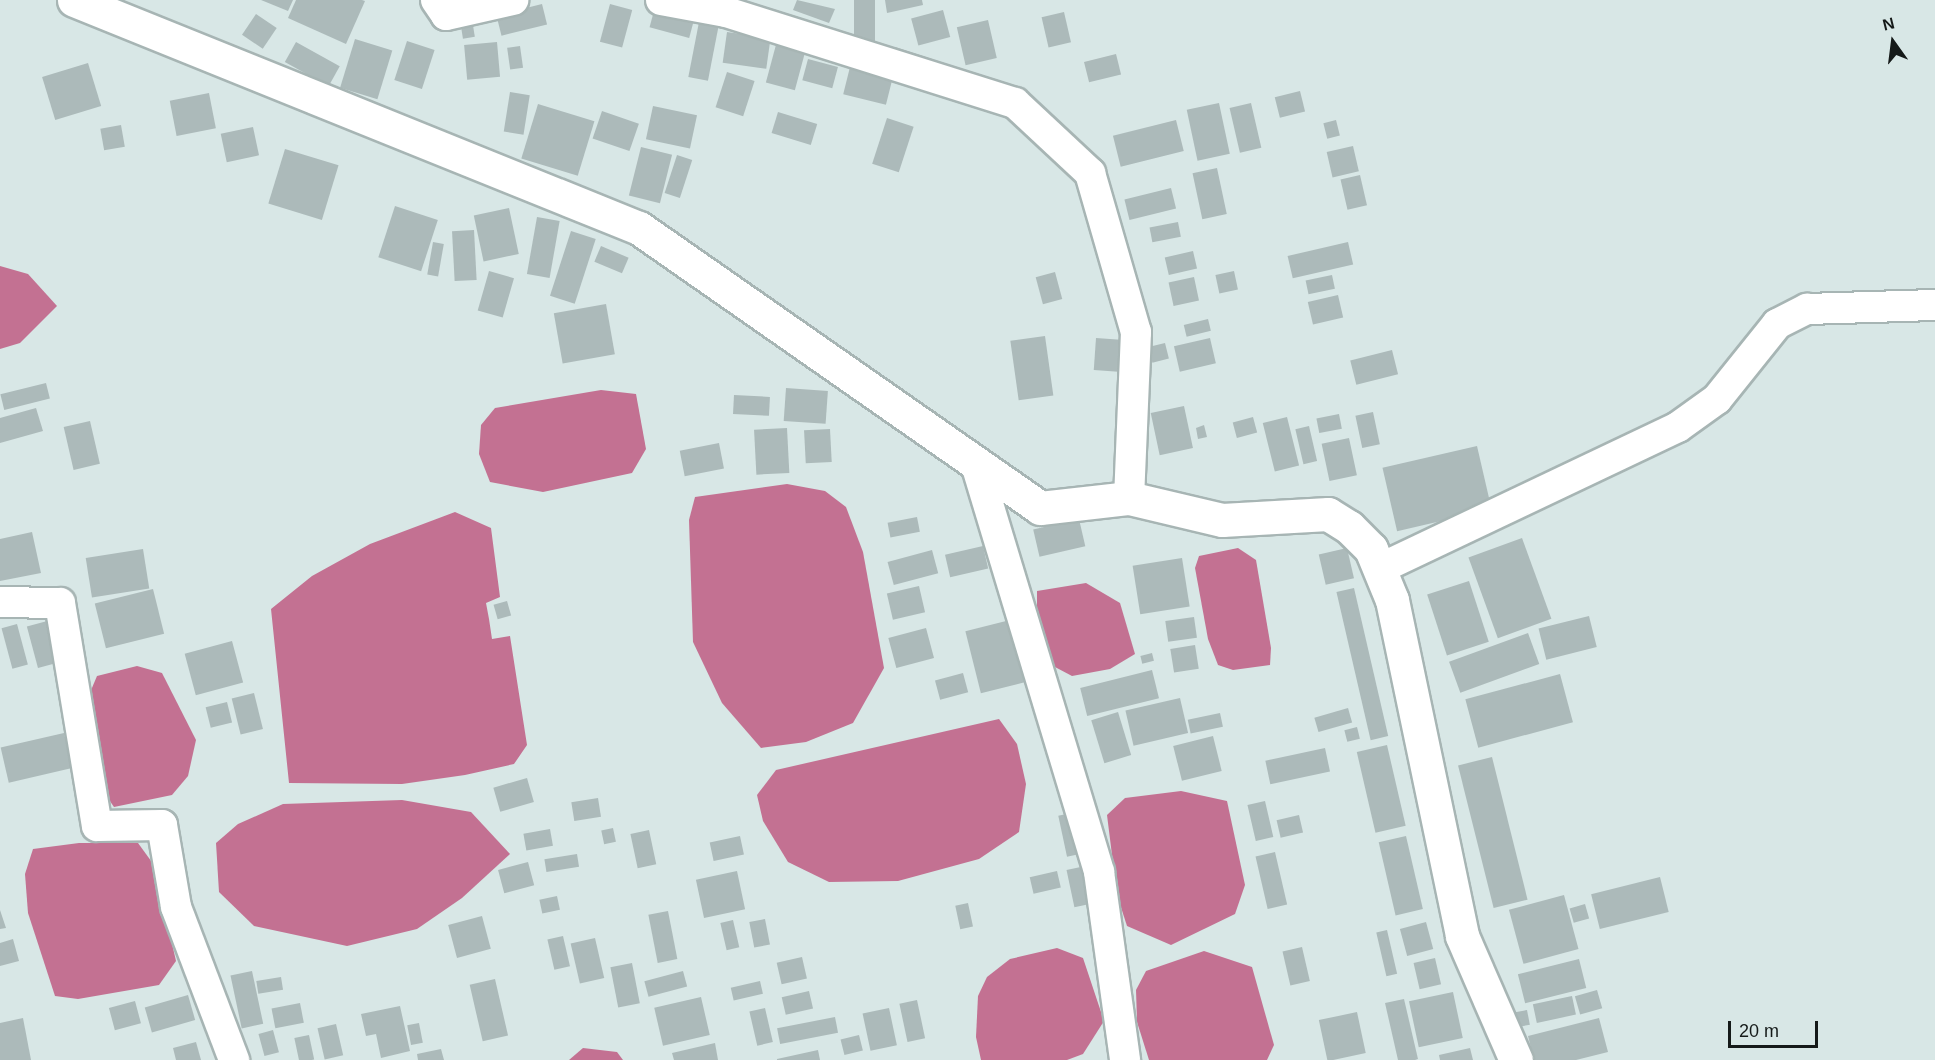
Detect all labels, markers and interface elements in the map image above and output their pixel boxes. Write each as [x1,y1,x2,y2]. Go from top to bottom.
north arrow [1863,12,1923,72]
text: N [1881,14,1896,34]
scale bar [1731,1009,1821,1047]
text: 20 m [1739,1021,1779,1041]

